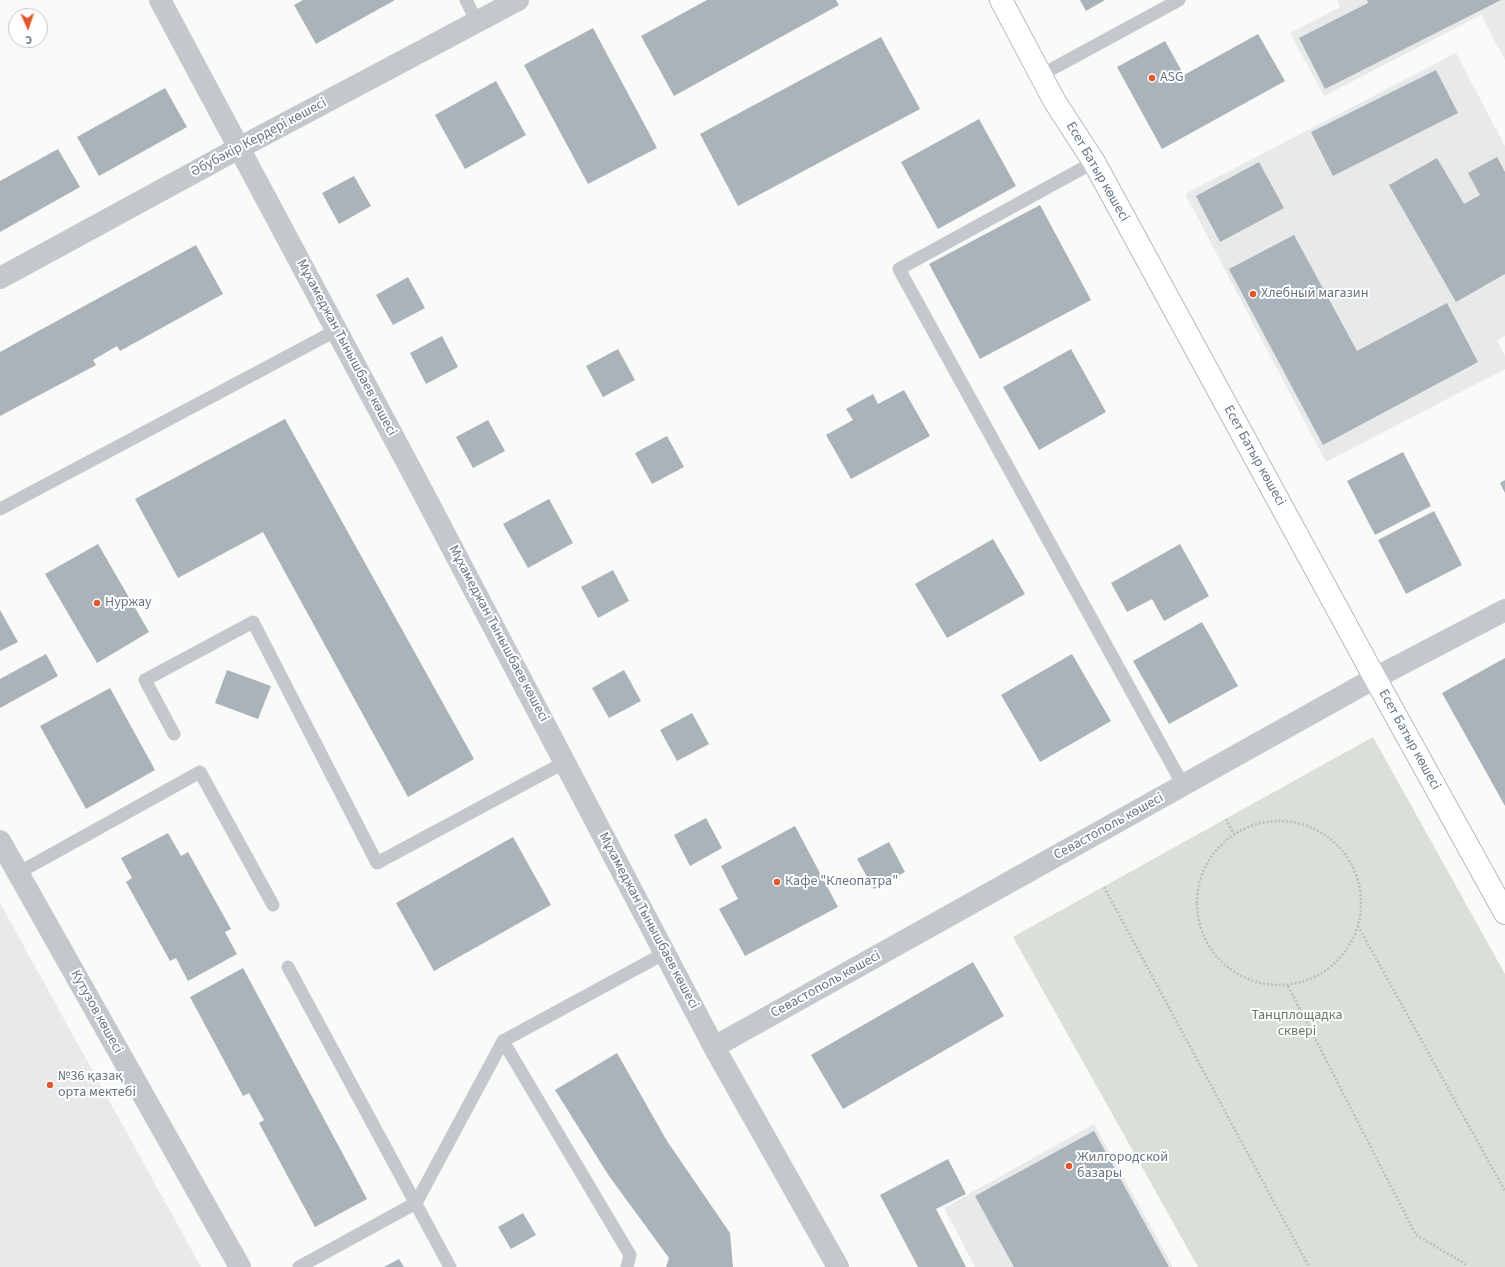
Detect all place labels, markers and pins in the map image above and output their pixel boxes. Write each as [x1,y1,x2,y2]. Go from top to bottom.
place label: ASG [1160,70,1184,86]
marker: ASG [1147,73,1157,83]
place label: Хлебный магазин [1261,286,1369,302]
marker: Хлебный магазин [1248,289,1258,299]
place label: Нуржау [105,595,152,611]
marker: Нуржау [92,598,102,608]
place label: Кафе "Клеопатра" [785,874,898,890]
marker: Кафе "Клеопатра" [772,877,782,887]
place label: №36 қазақ орта мектебі [58,1069,136,1102]
marker: №36 қазақ орта мектебі [45,1080,55,1090]
place label: Жилгородской базары [1077,1150,1168,1182]
marker: Жилгородской базары [1064,1161,1074,1171]

